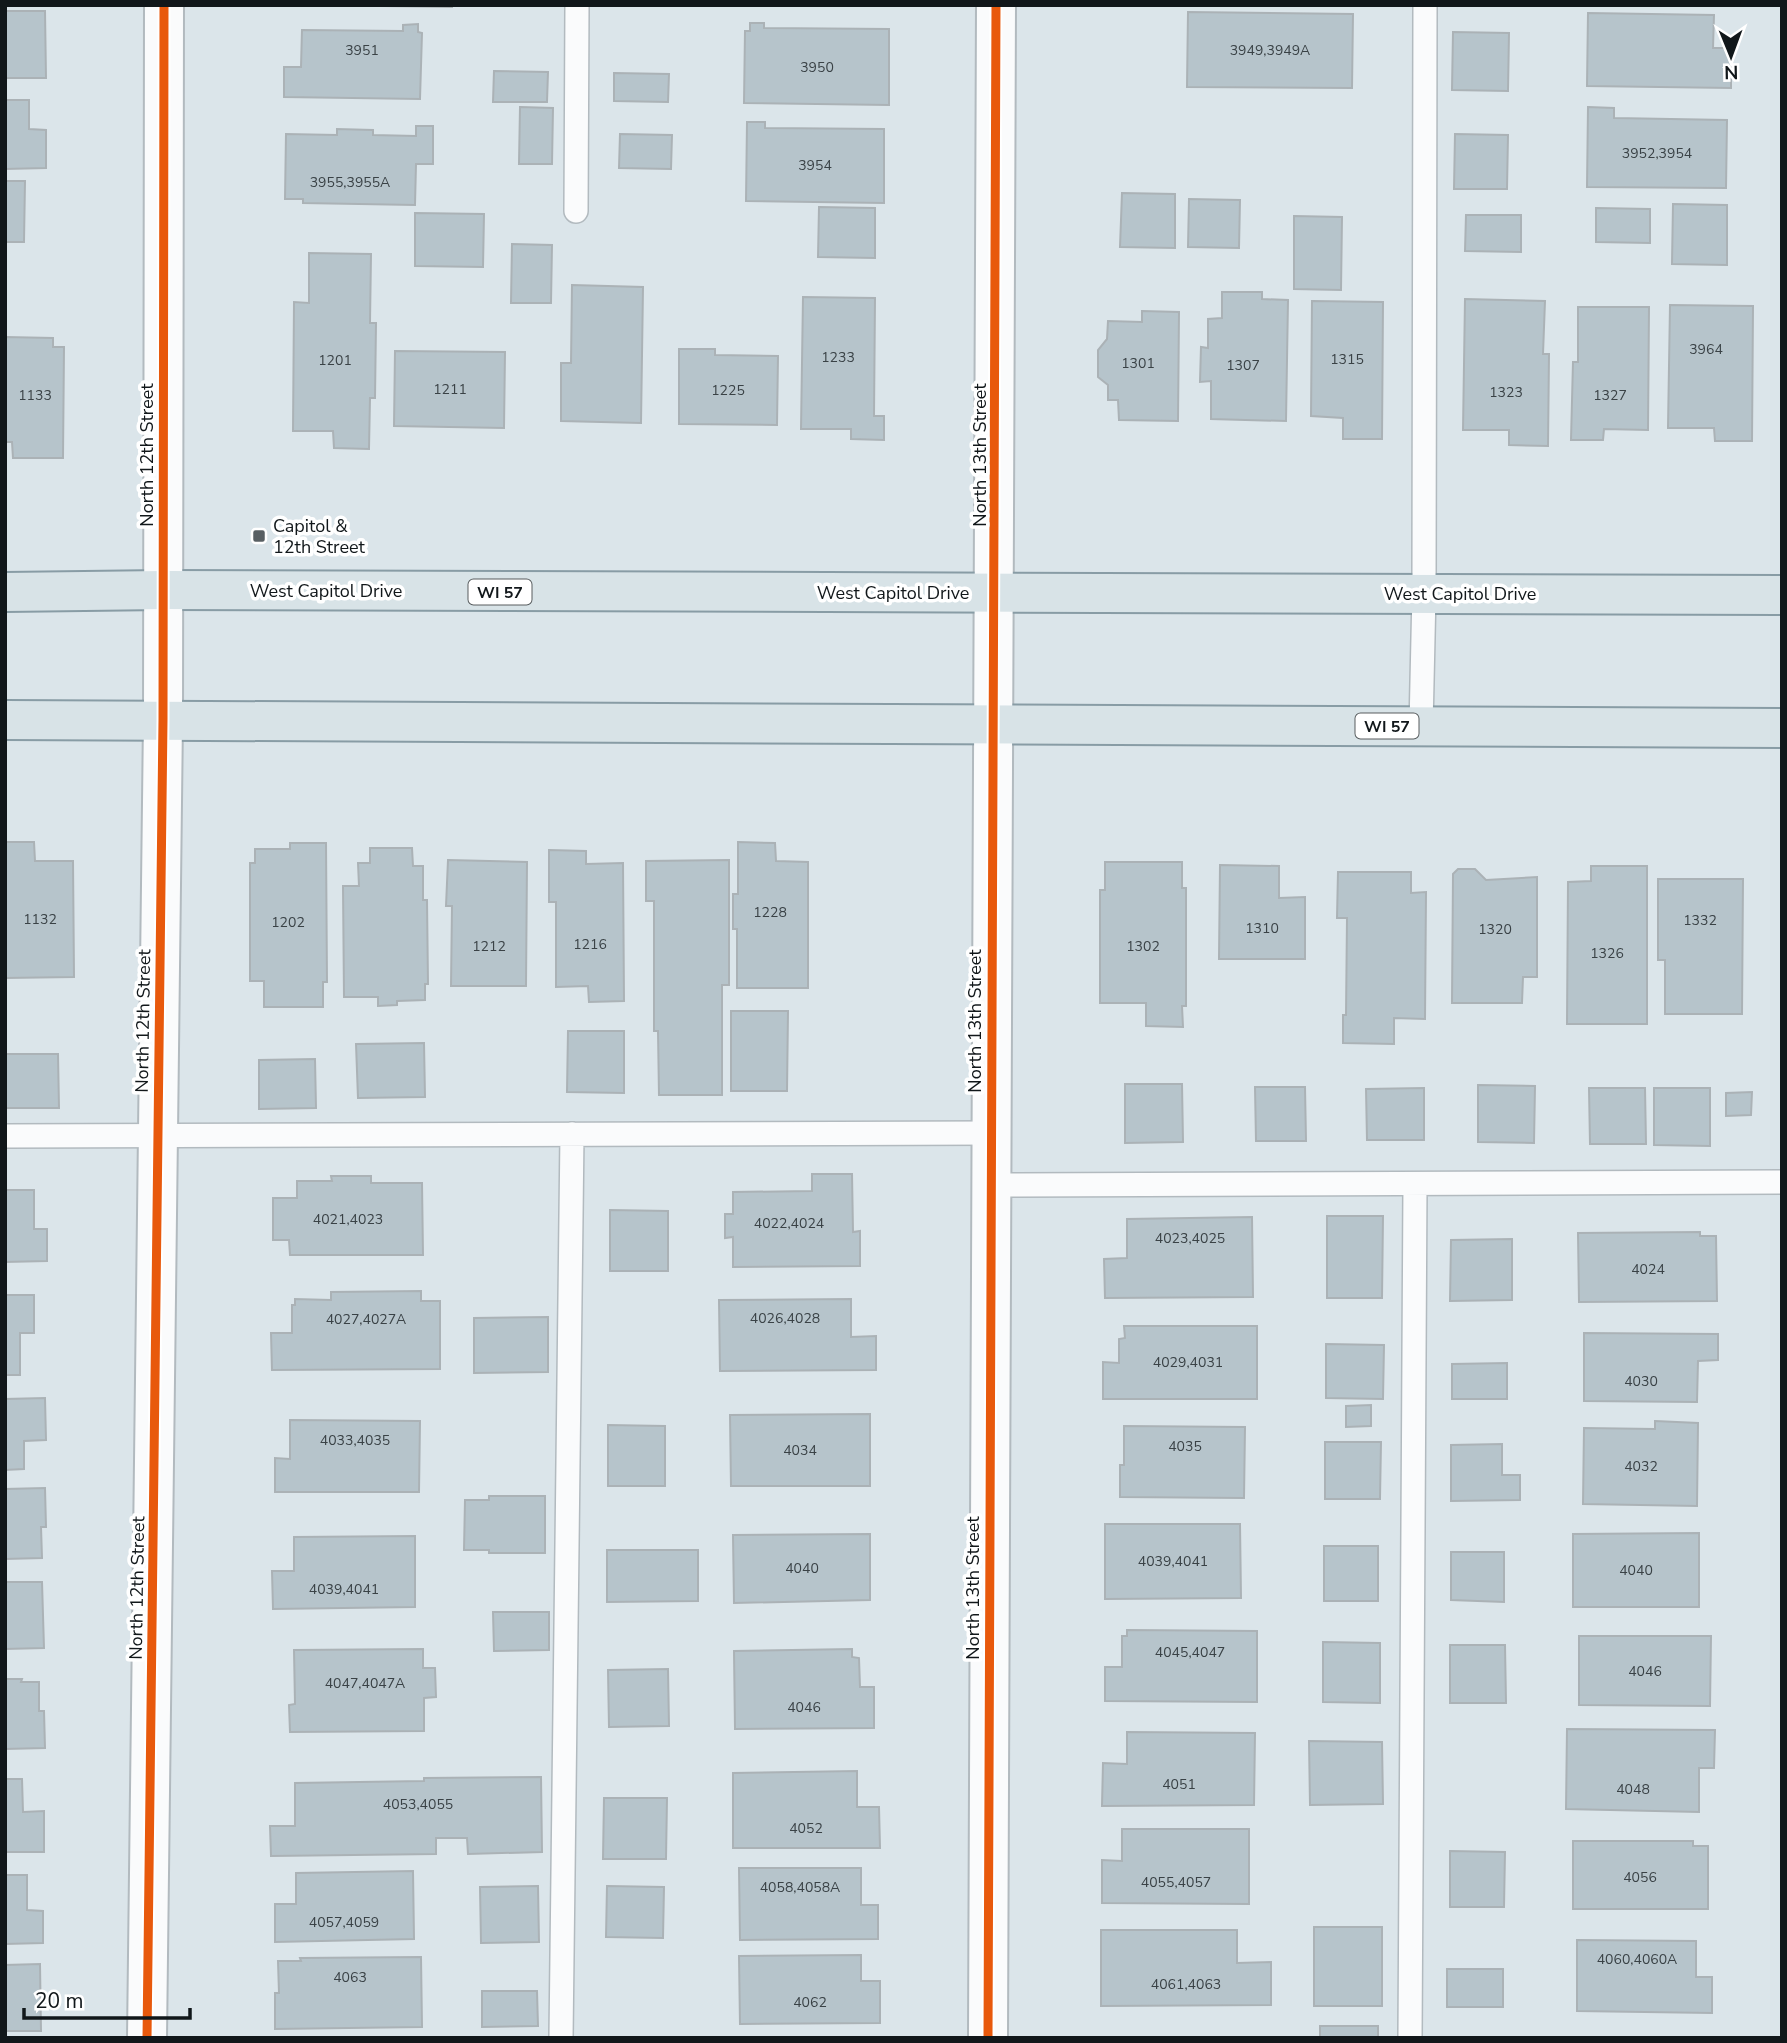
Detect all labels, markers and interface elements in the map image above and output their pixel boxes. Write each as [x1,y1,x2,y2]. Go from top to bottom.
north arrow [1696,21,1766,91]
house number: 3951 [345,41,379,60]
house number: 3949,3949A [1230,41,1310,60]
house number: 3950 [800,58,834,77]
text: N [1724,59,1739,85]
house number: 3952,3954 [1622,144,1692,163]
house number: 3954 [798,156,832,175]
house number: 3955,3955A [310,173,390,192]
house number: 3964 [1689,340,1723,359]
house number: 1233 [821,348,855,367]
house number: 1315 [1330,350,1364,369]
house number: 1201 [318,351,352,370]
house number: 1301 [1121,354,1155,373]
house number: 1307 [1226,356,1260,375]
house number: 1211 [433,380,467,399]
house number: 1225 [711,381,745,400]
street label: North 12th Street [135,383,159,527]
street label: North 13th Street [968,383,992,527]
house number: 1323 [1489,383,1523,402]
house number: 1133 [18,386,52,405]
house number: 1327 [1593,386,1627,405]
place label: Capitol & 12th Street [273,514,366,559]
marker: Capitol & 12th Street [251,528,267,544]
street label: West Capitol Drive [250,579,402,603]
road number: WI 57 [468,580,532,604]
street label: West Capitol Drive [817,581,969,605]
street label: West Capitol Drive [1384,582,1536,606]
road number: WI 57 [1356,713,1418,738]
house number: 1228 [753,903,787,922]
house number: 1132 [23,910,57,929]
house number: 1332 [1683,911,1717,930]
house number: 1202 [271,913,305,932]
house number: 1310 [1245,919,1279,938]
house number: 1320 [1478,920,1512,939]
house number: 1216 [573,935,607,954]
house number: 1212 [472,937,506,956]
house number: 1302 [1126,937,1160,956]
house number: 1326 [1590,944,1624,963]
street label: North 12th Street [130,948,156,1093]
street label: North 13th Street [963,949,987,1093]
house number: 4021,4023 [313,1210,383,1229]
house number: 4022,4024 [754,1214,824,1233]
house number: 4023,4025 [1155,1229,1225,1248]
house number: 4024 [1631,1260,1665,1279]
house number: 4026,4028 [750,1309,820,1328]
house number: 4027,4027A [326,1310,406,1329]
house number: 4029,4031 [1153,1353,1223,1372]
house number: 4030 [1624,1372,1658,1391]
house number: 4033,4035 [320,1431,390,1450]
house number: 4035 [1168,1437,1202,1456]
house number: 4034 [783,1441,817,1460]
house number: 4032 [1624,1457,1658,1476]
street label: North 12th Street [124,1515,150,1660]
street label: North 13th Street [961,1516,985,1660]
house number: 4039,4041 [1138,1552,1208,1571]
house number: 4040 [785,1559,819,1578]
house number: 4040 [1619,1561,1653,1580]
house number: 4039,4041 [309,1580,379,1599]
house number: 4045,4047 [1155,1643,1225,1662]
house number: 4046 [1628,1662,1662,1681]
house number: 4047,4047A [325,1674,405,1693]
house number: 4046 [787,1698,821,1717]
house number: 4051 [1162,1775,1196,1794]
house number: 4048 [1616,1780,1650,1799]
house number: 4053,4055 [383,1795,453,1814]
house number: 4052 [789,1819,823,1838]
house number: 4056 [1623,1868,1657,1887]
house number: 4055,4057 [1141,1873,1211,1892]
house number: 4058,4058A [760,1878,840,1897]
house number: 4057,4059 [309,1913,379,1932]
house number: 4060,4060A [1597,1950,1677,1969]
house number: 4063 [333,1968,367,1987]
house number: 4061,4063 [1151,1975,1221,1994]
scale bar [24,1976,191,2020]
text: 20 m [35,1987,84,2015]
house number: 4062 [793,1993,827,2012]

